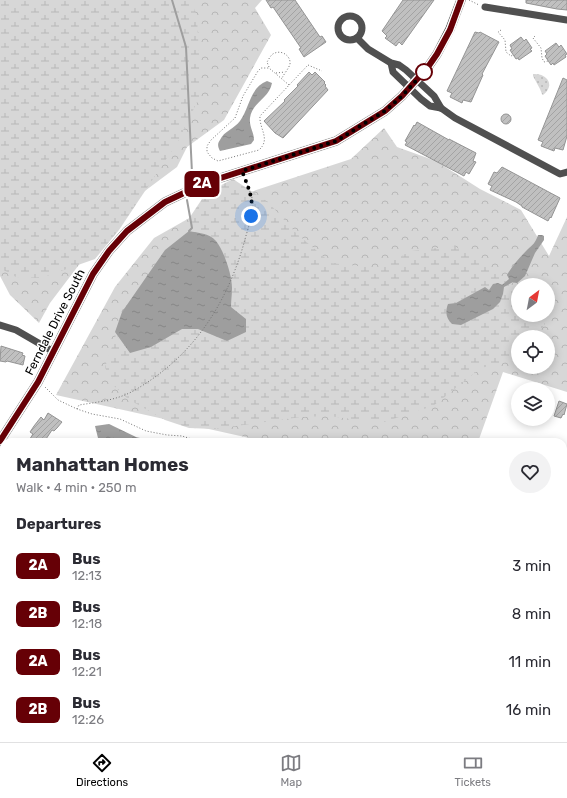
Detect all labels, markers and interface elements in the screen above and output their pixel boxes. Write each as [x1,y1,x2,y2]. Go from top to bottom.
unlabelled marker [415,63,433,81]
line badge: 2A [184,171,220,197]
text: 2A [192,175,212,192]
your location [241,206,261,226]
street label: Ferndale Drive South [22,267,88,377]
north arrow [511,278,555,322]
map controls [511,278,555,426]
button: locate [511,330,555,374]
button: layers [511,382,555,426]
button: heart [509,451,551,493]
text: Manhattan Homes [16,453,189,476]
text: Walk · 4 min · 250 m [16,480,137,495]
text: Departures [16,515,101,533]
text: Bus [72,550,100,568]
text: 2A [28,557,48,574]
text: 3 min [512,557,551,575]
text: 12:13 [72,568,102,583]
text: Bus [72,598,100,616]
text: 2B [29,605,47,622]
text: 8 min [512,605,551,623]
text: 12:18 [72,616,102,631]
text: Bus [72,646,100,664]
text: 2A [28,653,48,670]
text: 11 min [508,653,551,671]
text: 12:21 [72,664,102,679]
text: Bus [72,694,100,712]
text: 2B [29,701,47,718]
text: 16 min [506,701,551,719]
text: 12:26 [72,712,104,727]
tab: Directions [76,752,128,789]
tab: Map [280,752,302,789]
tab: Tickets [454,752,491,789]

